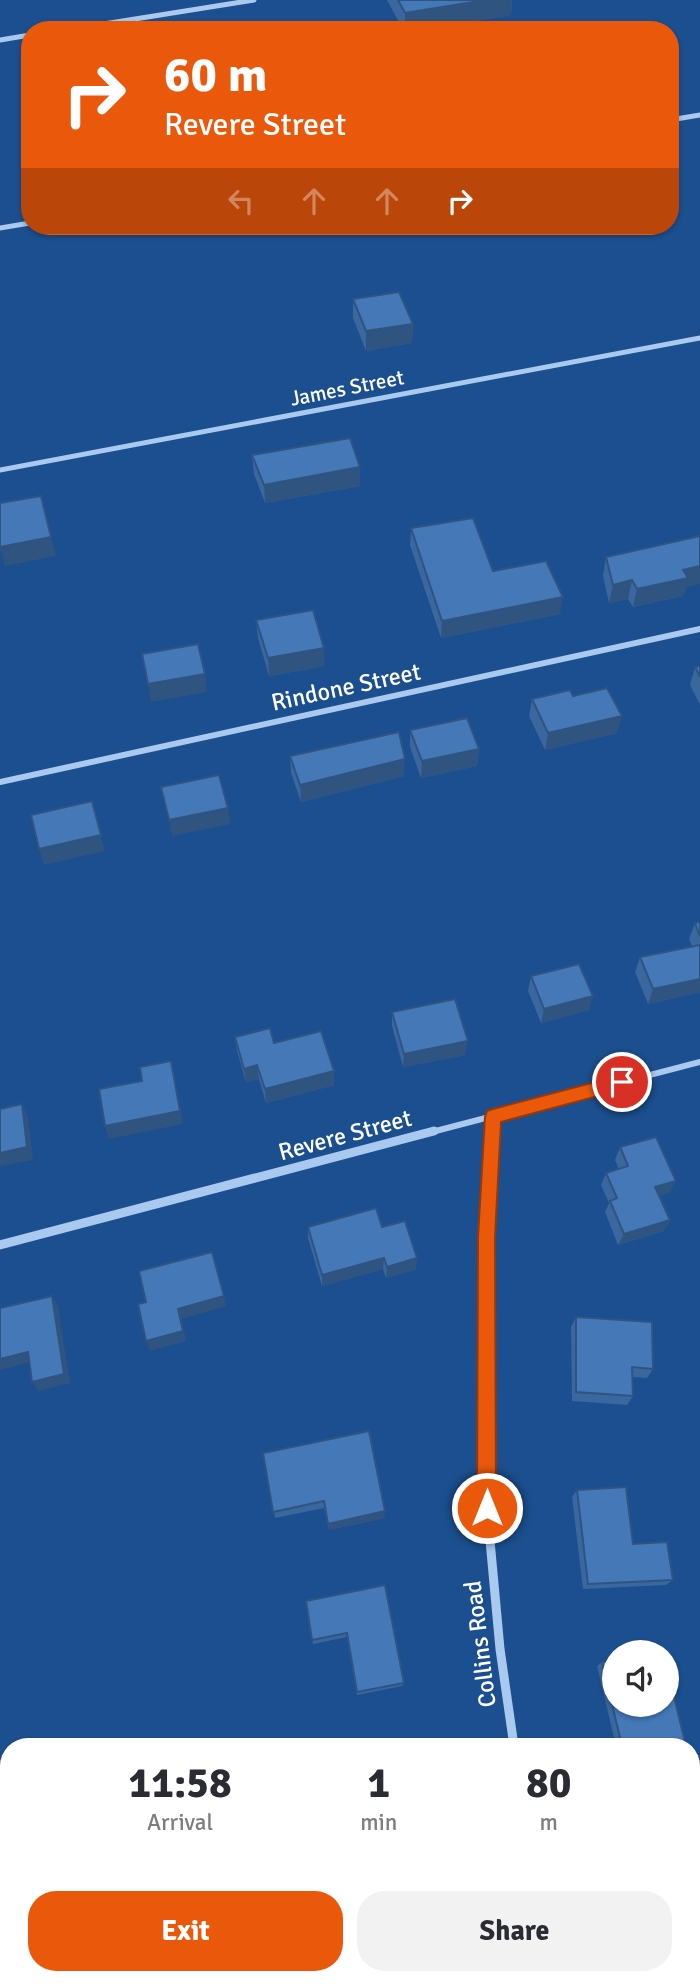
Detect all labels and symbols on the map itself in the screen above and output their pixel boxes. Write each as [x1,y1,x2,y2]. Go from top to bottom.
street label: James Street [288,364,406,412]
street label: Rindone Street [268,657,424,717]
pin [592,1052,652,1112]
street label: Revere Street [275,1103,415,1167]
position arrow [450,1471,524,1545]
street label: Collins Road [457,1579,503,1709]

